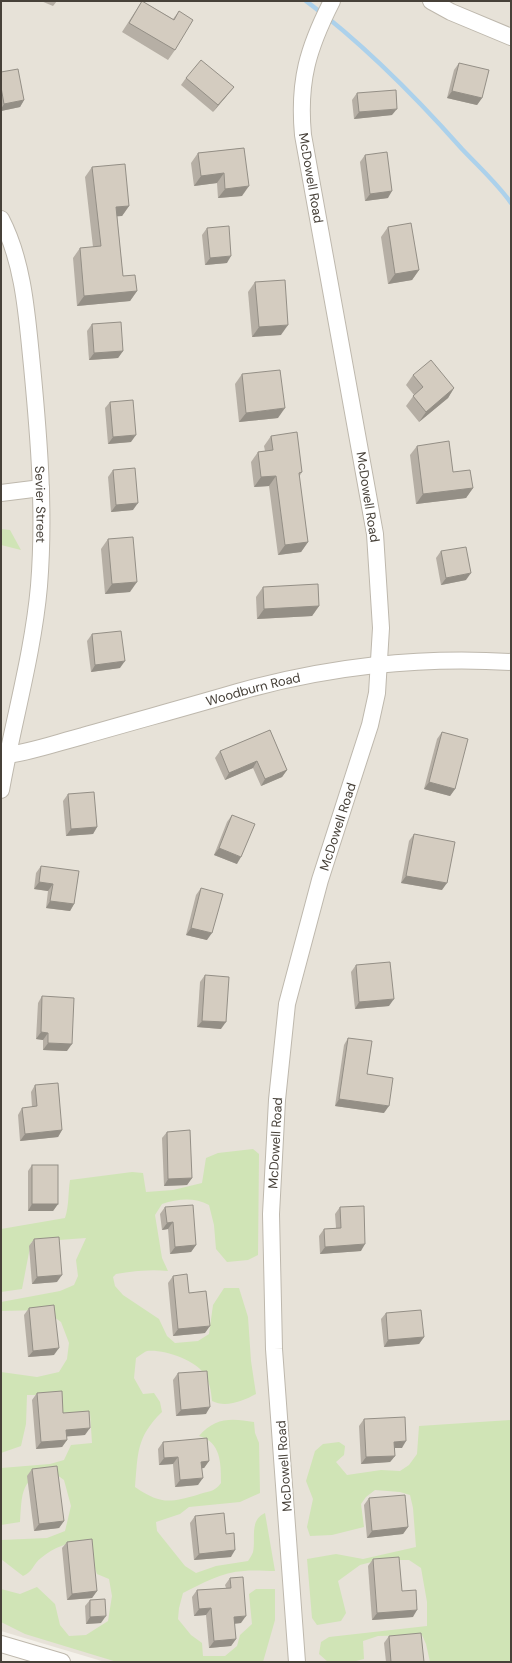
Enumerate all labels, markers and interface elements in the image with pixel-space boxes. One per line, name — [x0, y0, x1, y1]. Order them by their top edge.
street label: McDowell Road — [295, 132, 327, 224]
street label: McDowell Road — [352, 451, 384, 543]
street label: Sevier Street — [31, 465, 50, 543]
street label: Woodburn Road — [204, 668, 302, 709]
street label: McDowell Road — [315, 780, 359, 873]
street label: McDowell Road — [264, 1097, 286, 1189]
street label: McDowell Road — [272, 1420, 296, 1512]

